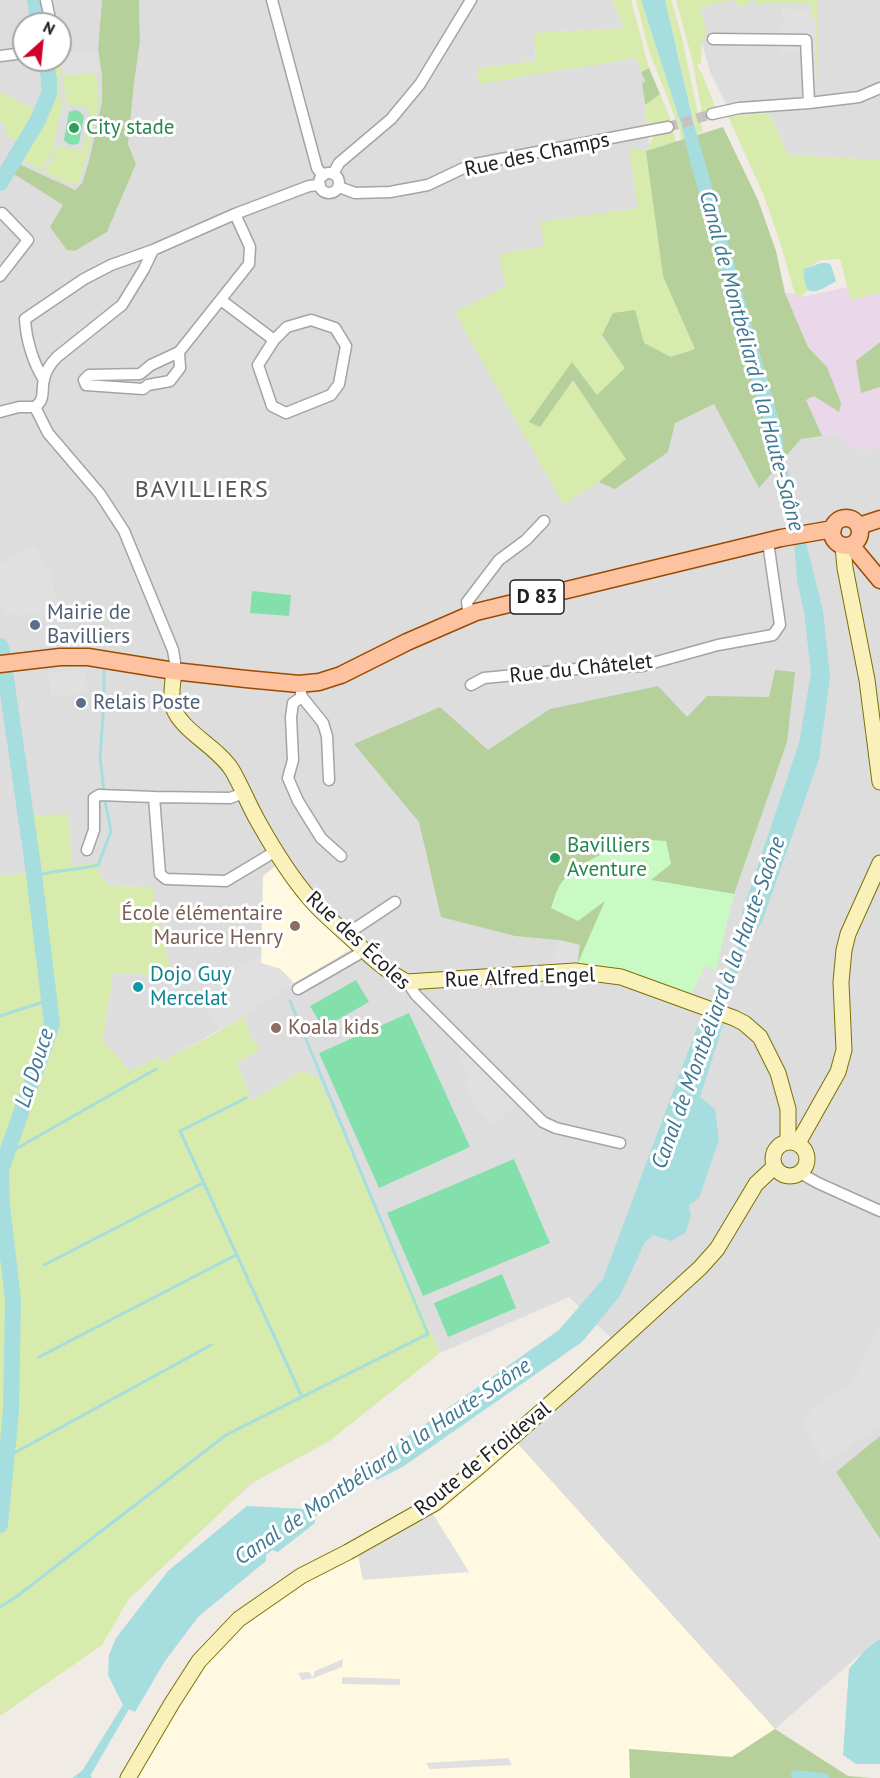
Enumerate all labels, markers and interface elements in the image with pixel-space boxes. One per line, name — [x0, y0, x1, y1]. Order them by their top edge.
north arrow — [12, 12, 72, 72]
text: N — [40, 16, 58, 39]
place label: City stade — [86, 115, 174, 141]
marker: City stade — [67, 121, 81, 135]
street label: Rue des Champs — [462, 127, 612, 183]
water label: Canal de Montbéliard à la Haute-Saône — [693, 188, 809, 534]
district label: BAVILLIERS — [135, 476, 269, 504]
road number: D 83 — [510, 580, 564, 614]
place label: Mairie de Bavilliers — [47, 600, 131, 650]
marker: Mairie de Bavilliers — [28, 618, 42, 632]
street label: Rue du Châtelet — [508, 649, 654, 689]
place label: Relais Poste — [93, 690, 200, 716]
marker: Relais Poste — [74, 696, 88, 710]
place label: Bavilliers Aventure — [567, 833, 650, 883]
water label: Canal de Montbéliard à la Haute-Saône — [646, 833, 792, 1173]
marker: Bavilliers Aventure — [548, 851, 562, 865]
street label: Rue des Écoles — [301, 886, 415, 996]
place label: École élémentaire Maurice Henry — [121, 901, 283, 951]
marker: École élémentaire Maurice Henry — [288, 919, 302, 933]
place label: Dojo Guy Mercelat — [150, 962, 231, 1012]
street label: Rue Alfred Engel — [444, 963, 596, 993]
marker: Dojo Guy Mercelat — [131, 980, 145, 994]
place label: Koala kids — [288, 1015, 379, 1041]
marker: Koala kids — [269, 1021, 283, 1035]
water label: La Douce — [10, 1025, 60, 1111]
water label: Canal de Montbéliard à la Haute-Saône — [230, 1353, 536, 1571]
street label: Route de Froideval — [410, 1396, 556, 1522]

